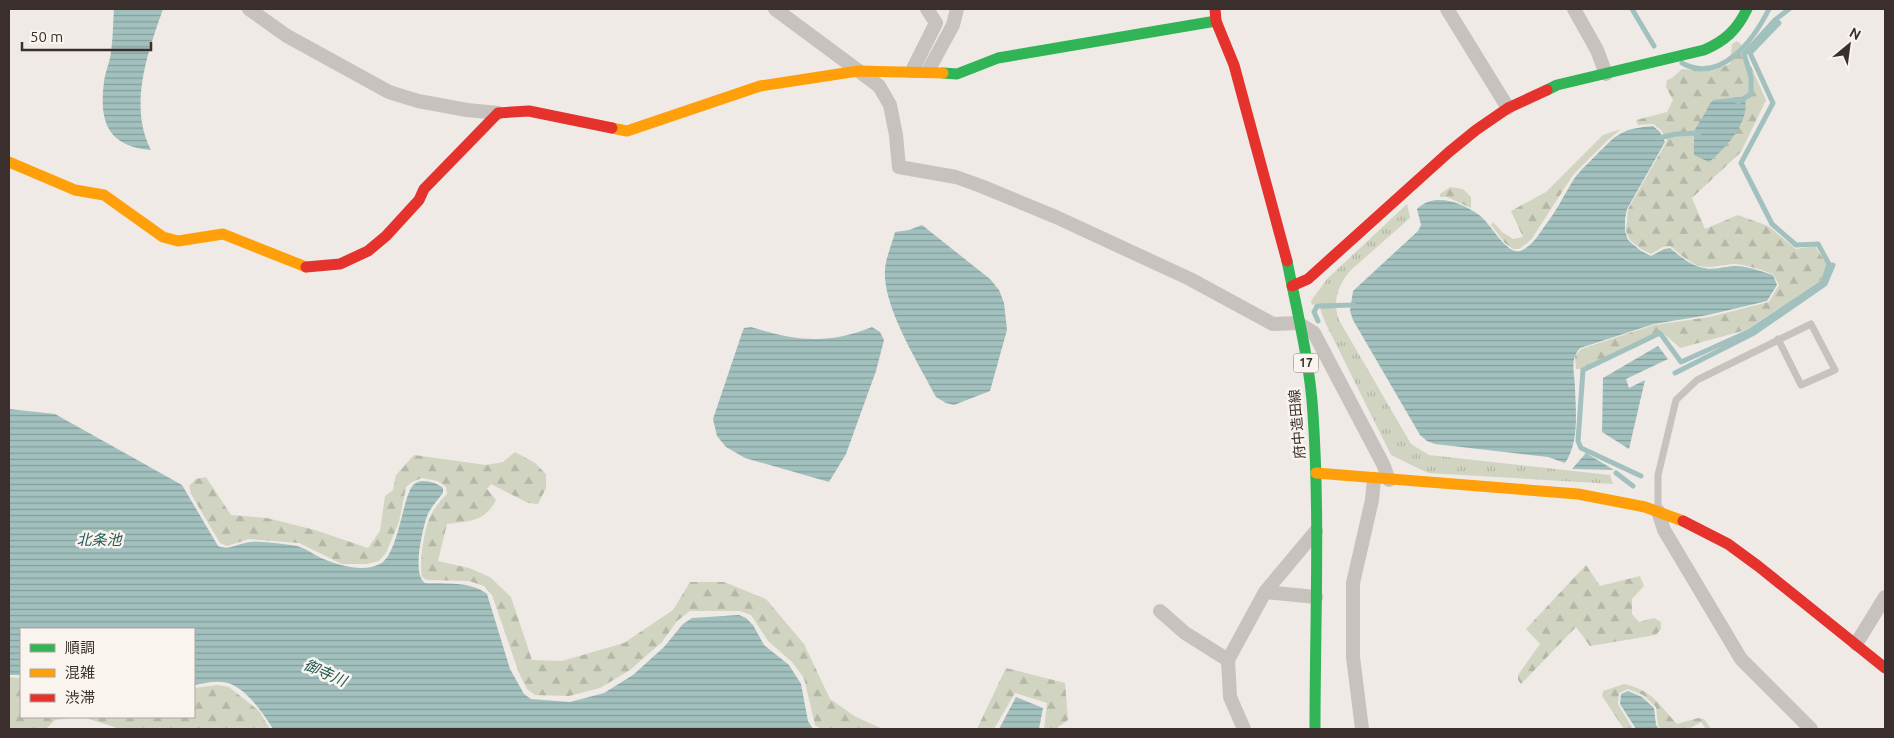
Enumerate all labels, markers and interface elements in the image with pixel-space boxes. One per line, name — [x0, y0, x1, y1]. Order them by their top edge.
scale bar — [22, 20, 151, 52]
north arrow — [1824, 20, 1874, 70]
text: N — [1847, 24, 1864, 43]
text: 50 m — [30, 28, 63, 45]
road number: 17 — [1294, 353, 1318, 372]
street label: 府中造田線 — [1286, 388, 1308, 460]
water label: 北条池 — [76, 531, 123, 548]
legend — [20, 628, 195, 718]
text: 順調 — [65, 639, 95, 656]
water label: 御寺川 — [301, 656, 351, 690]
text: 混雑 — [65, 664, 95, 681]
text: 渋滞 — [65, 689, 95, 706]

